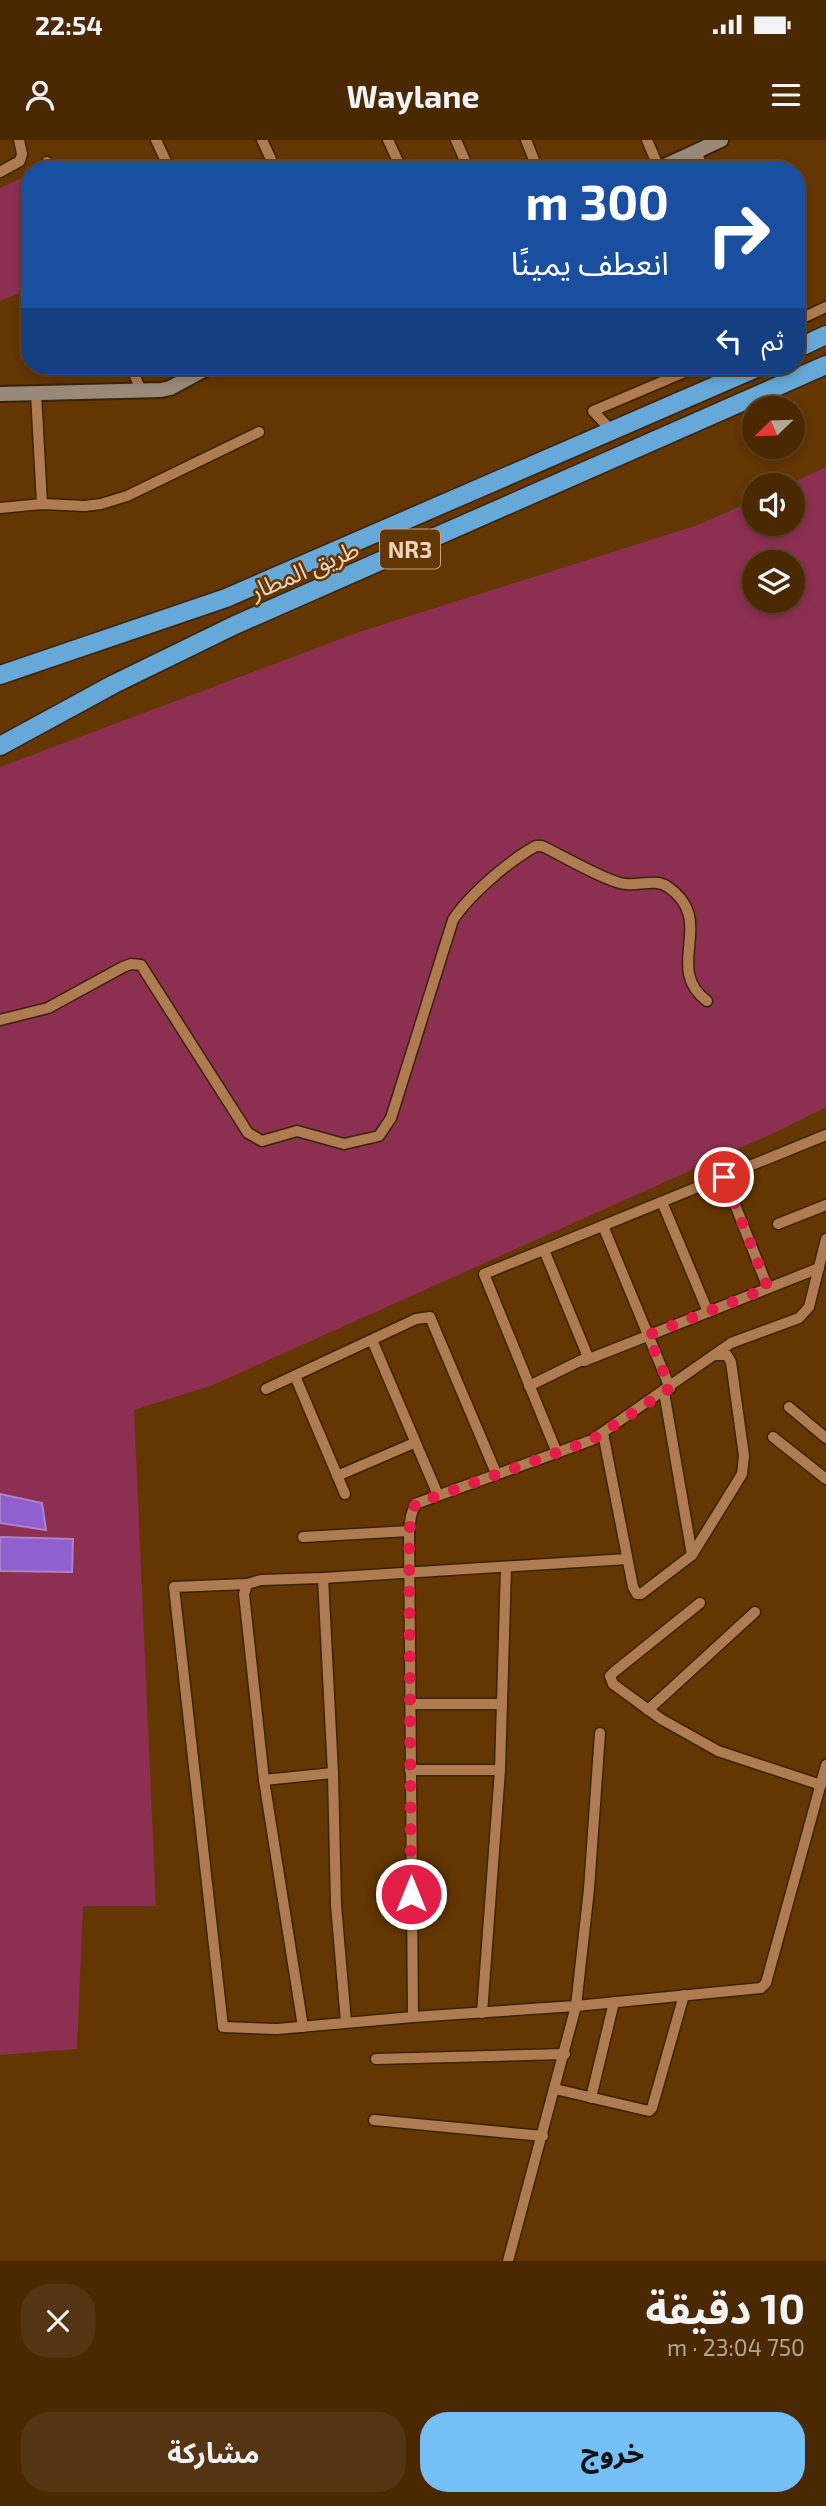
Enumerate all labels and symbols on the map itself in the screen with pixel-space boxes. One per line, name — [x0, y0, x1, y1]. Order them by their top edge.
north arrow — [742, 396, 805, 458]
road number: NR3 — [380, 530, 440, 568]
street label: طريق المطار — [244, 533, 364, 607]
pin — [694, 1147, 754, 1207]
position arrow — [374, 1857, 448, 1931]

